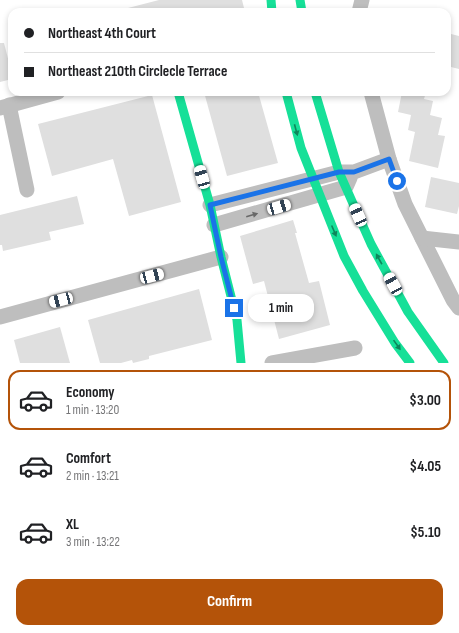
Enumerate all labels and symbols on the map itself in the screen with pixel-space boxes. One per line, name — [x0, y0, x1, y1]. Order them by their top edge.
one-way arrow — [293, 124, 299, 136]
car — [193, 164, 211, 190]
route start — [388, 172, 406, 190]
car — [266, 198, 292, 216]
car — [348, 202, 368, 228]
one-way arrow — [246, 211, 258, 217]
one-way arrow — [332, 226, 338, 238]
one-way arrow — [376, 253, 383, 265]
car — [139, 267, 165, 285]
car — [382, 271, 404, 297]
car — [48, 291, 74, 309]
callout: 1 min — [248, 294, 314, 322]
route end — [225, 299, 243, 317]
one-way arrow — [393, 340, 401, 350]

